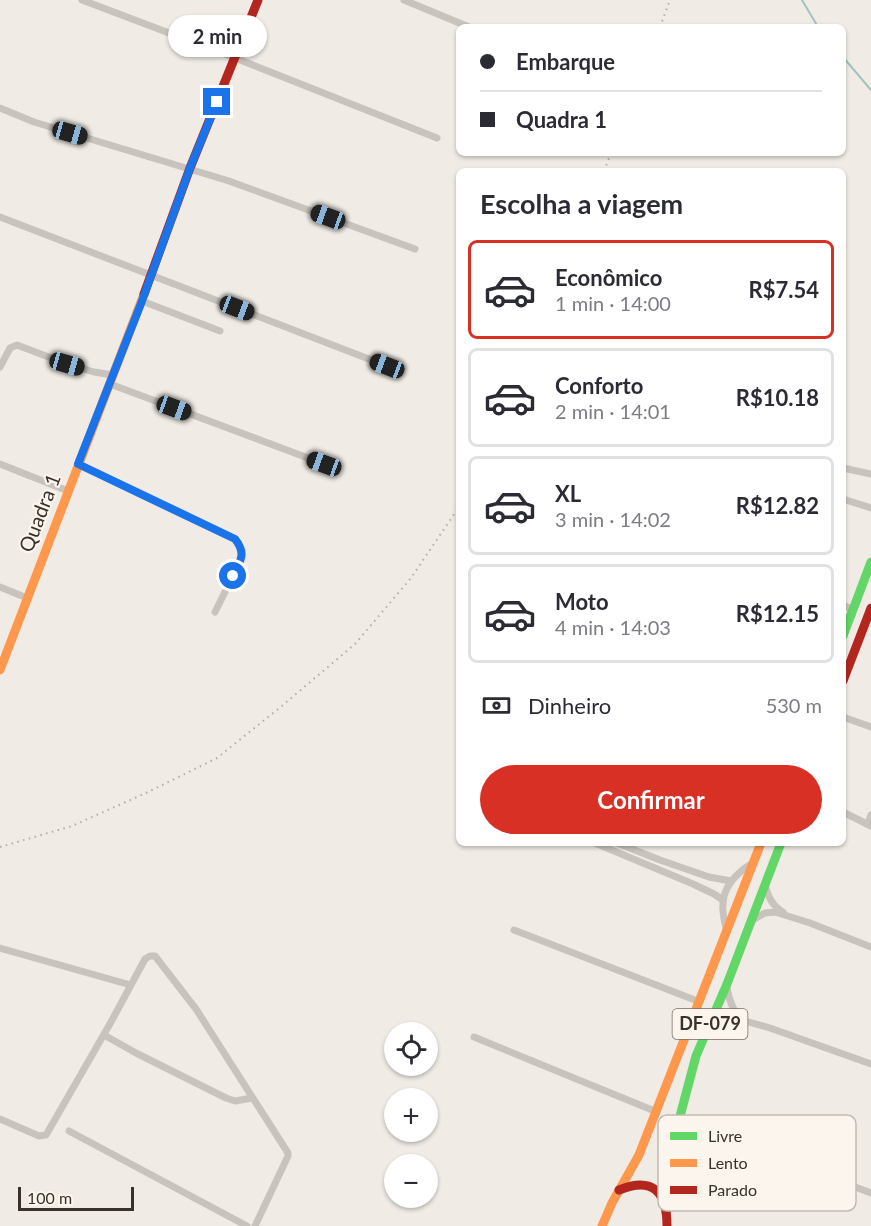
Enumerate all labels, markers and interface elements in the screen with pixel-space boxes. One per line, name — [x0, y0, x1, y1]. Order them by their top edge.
callout: 2 min — [168, 15, 266, 57]
text: 2 min — [193, 24, 242, 48]
text: Embarque — [516, 48, 615, 75]
route end — [203, 88, 230, 115]
text: Quadra 1 — [516, 106, 607, 133]
car — [50, 119, 90, 147]
text: Escolha a viagem — [480, 187, 683, 220]
car — [308, 202, 348, 232]
icon: car — [483, 263, 537, 317]
text: Econômico — [555, 264, 662, 291]
text: R$7.54 — [749, 276, 819, 303]
text: 1 min · 14:00 — [555, 291, 671, 315]
car — [217, 293, 257, 323]
car — [47, 350, 87, 378]
car — [367, 351, 407, 381]
icon: car — [483, 371, 537, 425]
text: Conforto — [555, 372, 643, 399]
text: R$10.18 — [736, 384, 819, 411]
car — [154, 393, 194, 423]
text: 2 min · 14:01 — [555, 399, 671, 423]
car — [304, 449, 344, 479]
street label: Quadra 1 — [13, 470, 65, 555]
icon: car — [483, 479, 537, 533]
text: XL — [555, 480, 581, 507]
text: R$12.82 — [736, 492, 819, 519]
text: 3 min · 14:02 — [555, 507, 671, 531]
route start — [219, 562, 246, 589]
icon: car — [483, 587, 537, 641]
text: Moto — [555, 588, 609, 615]
text: R$12.15 — [736, 600, 819, 627]
text: 4 min · 14:03 — [555, 615, 671, 639]
icon: cash — [480, 689, 513, 722]
text: Dinheiro — [528, 692, 611, 719]
text: 530 m — [766, 693, 822, 717]
button: Confirmar — [480, 765, 822, 834]
road number: DF-079 — [672, 1009, 748, 1039]
map controls — [384, 1022, 438, 1208]
button: locate — [384, 1022, 438, 1076]
button: + — [384, 1088, 438, 1142]
legend — [658, 1115, 856, 1211]
text: Livre — [708, 1126, 742, 1145]
text: Lento — [708, 1153, 748, 1172]
button: − — [384, 1154, 438, 1208]
text: Parado — [708, 1180, 757, 1199]
scale bar — [18, 1184, 134, 1212]
text: 100 m — [27, 1188, 72, 1207]

